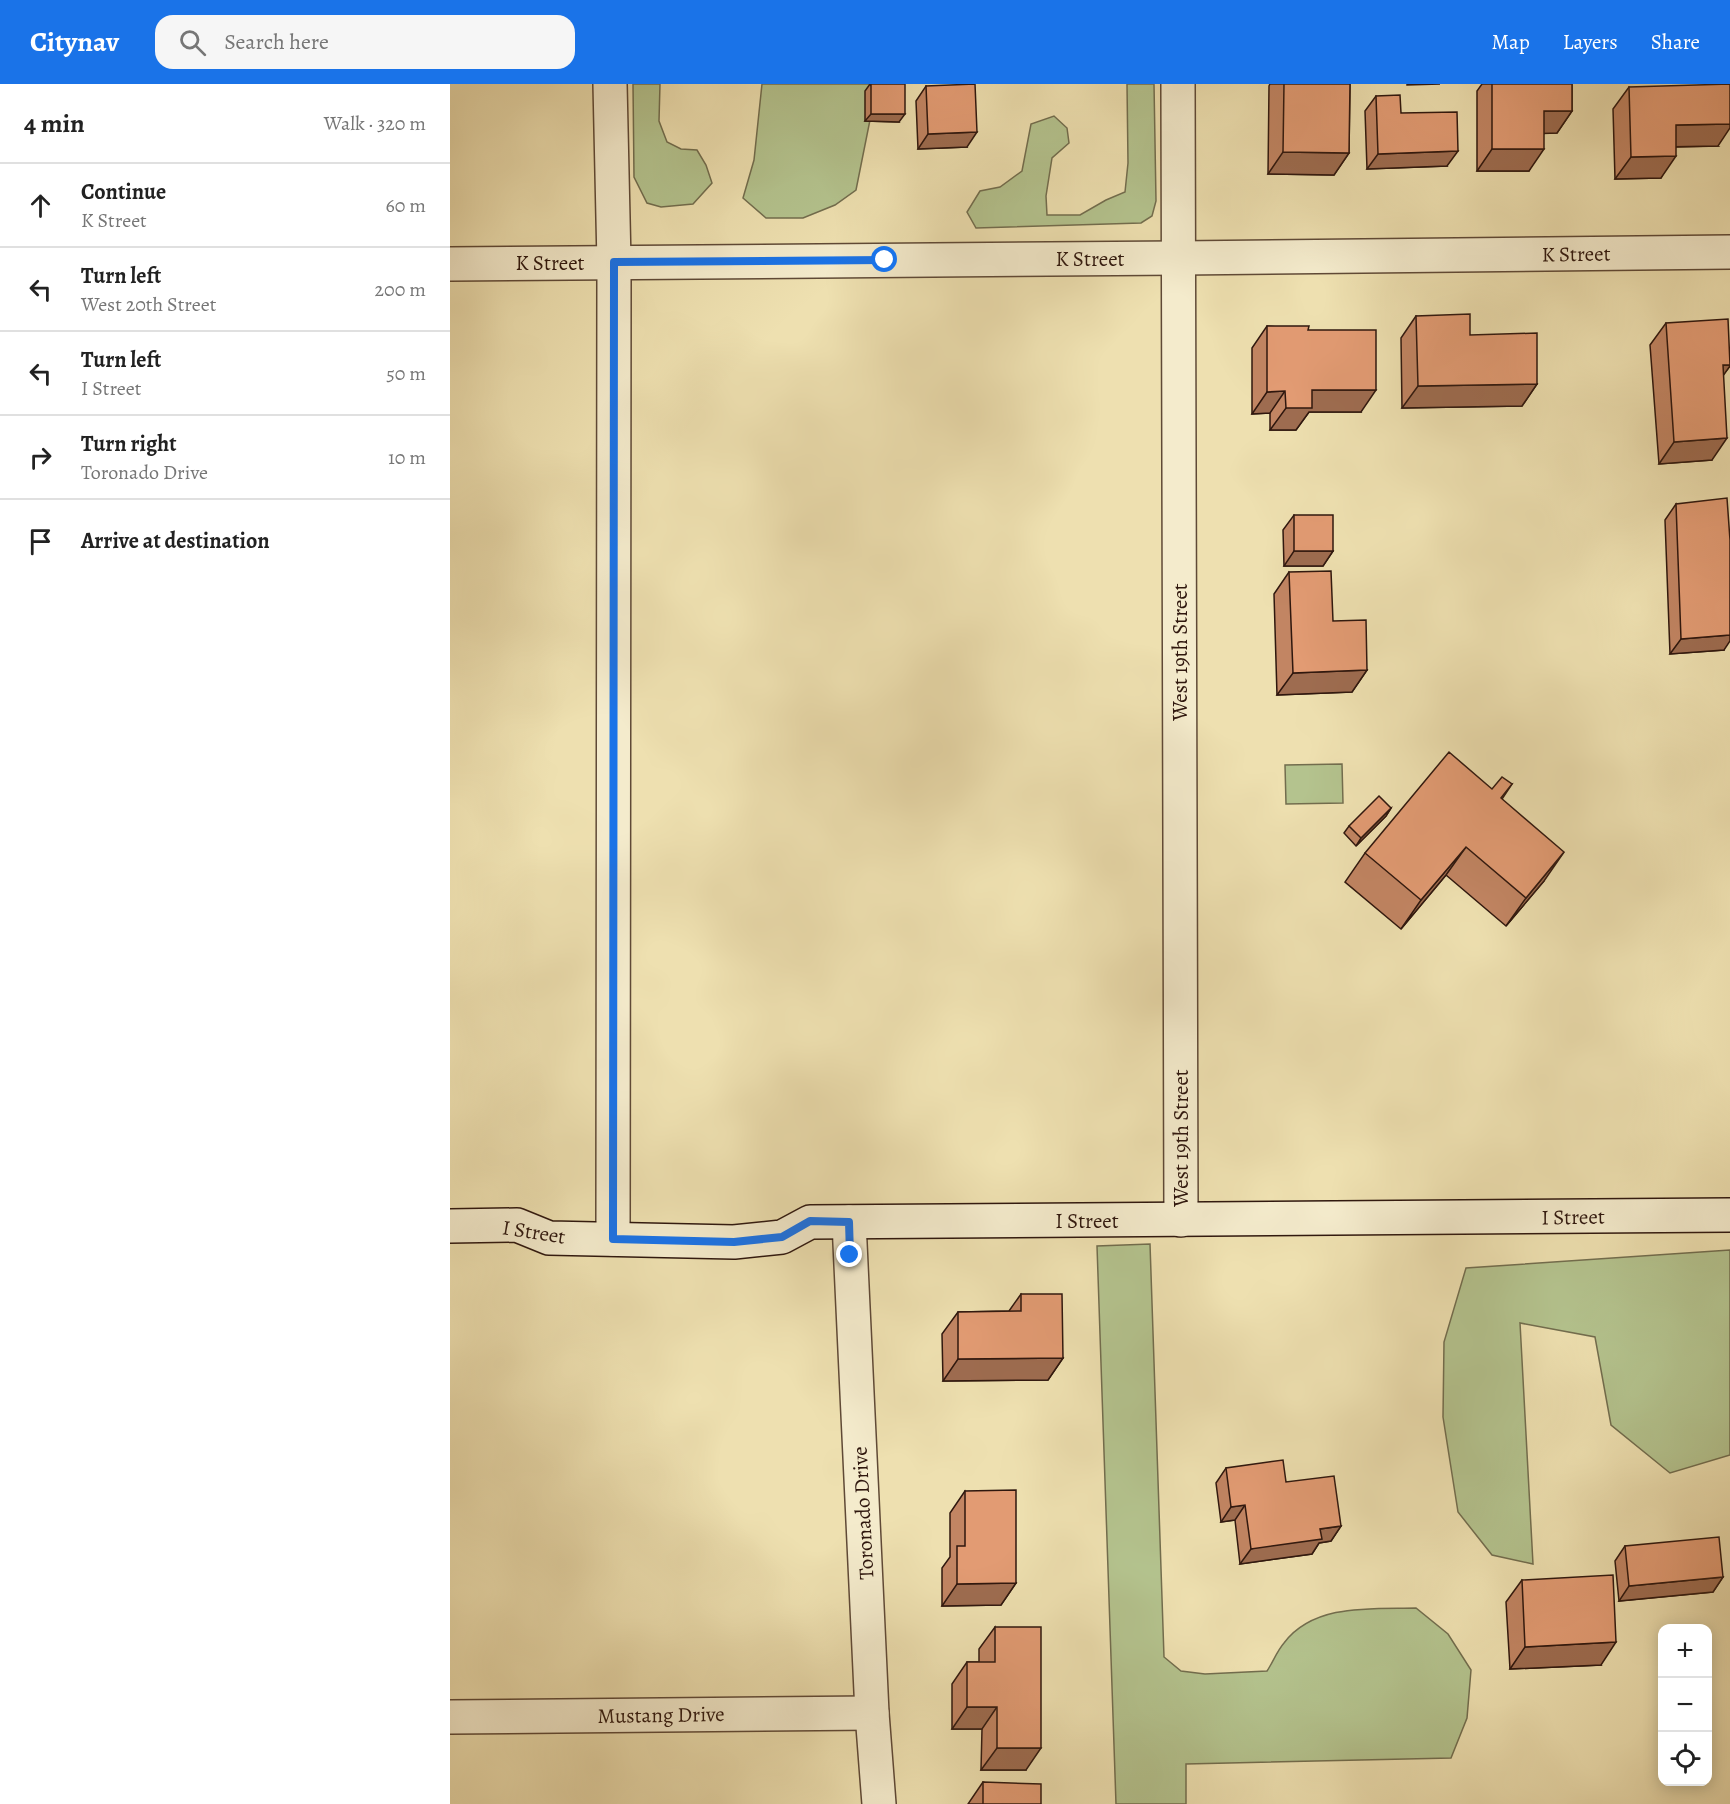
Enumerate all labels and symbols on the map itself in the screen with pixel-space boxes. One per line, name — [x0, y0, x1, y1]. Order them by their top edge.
street label: K Street — [1541, 239, 1611, 269]
street label: K Street — [1056, 245, 1125, 273]
route start — [871, 246, 897, 272]
street label: K Street — [516, 249, 585, 277]
street label: West 19th Street — [1166, 583, 1194, 722]
street label: West 19th Street — [1167, 1069, 1195, 1208]
street label: I Street — [1541, 1202, 1605, 1232]
street label: I Street — [1055, 1207, 1119, 1235]
street label: I Street — [501, 1213, 568, 1251]
route end — [836, 1241, 862, 1267]
street label: Toronado Drive — [846, 1446, 880, 1580]
street label: Mustang Drive — [597, 1700, 725, 1730]

